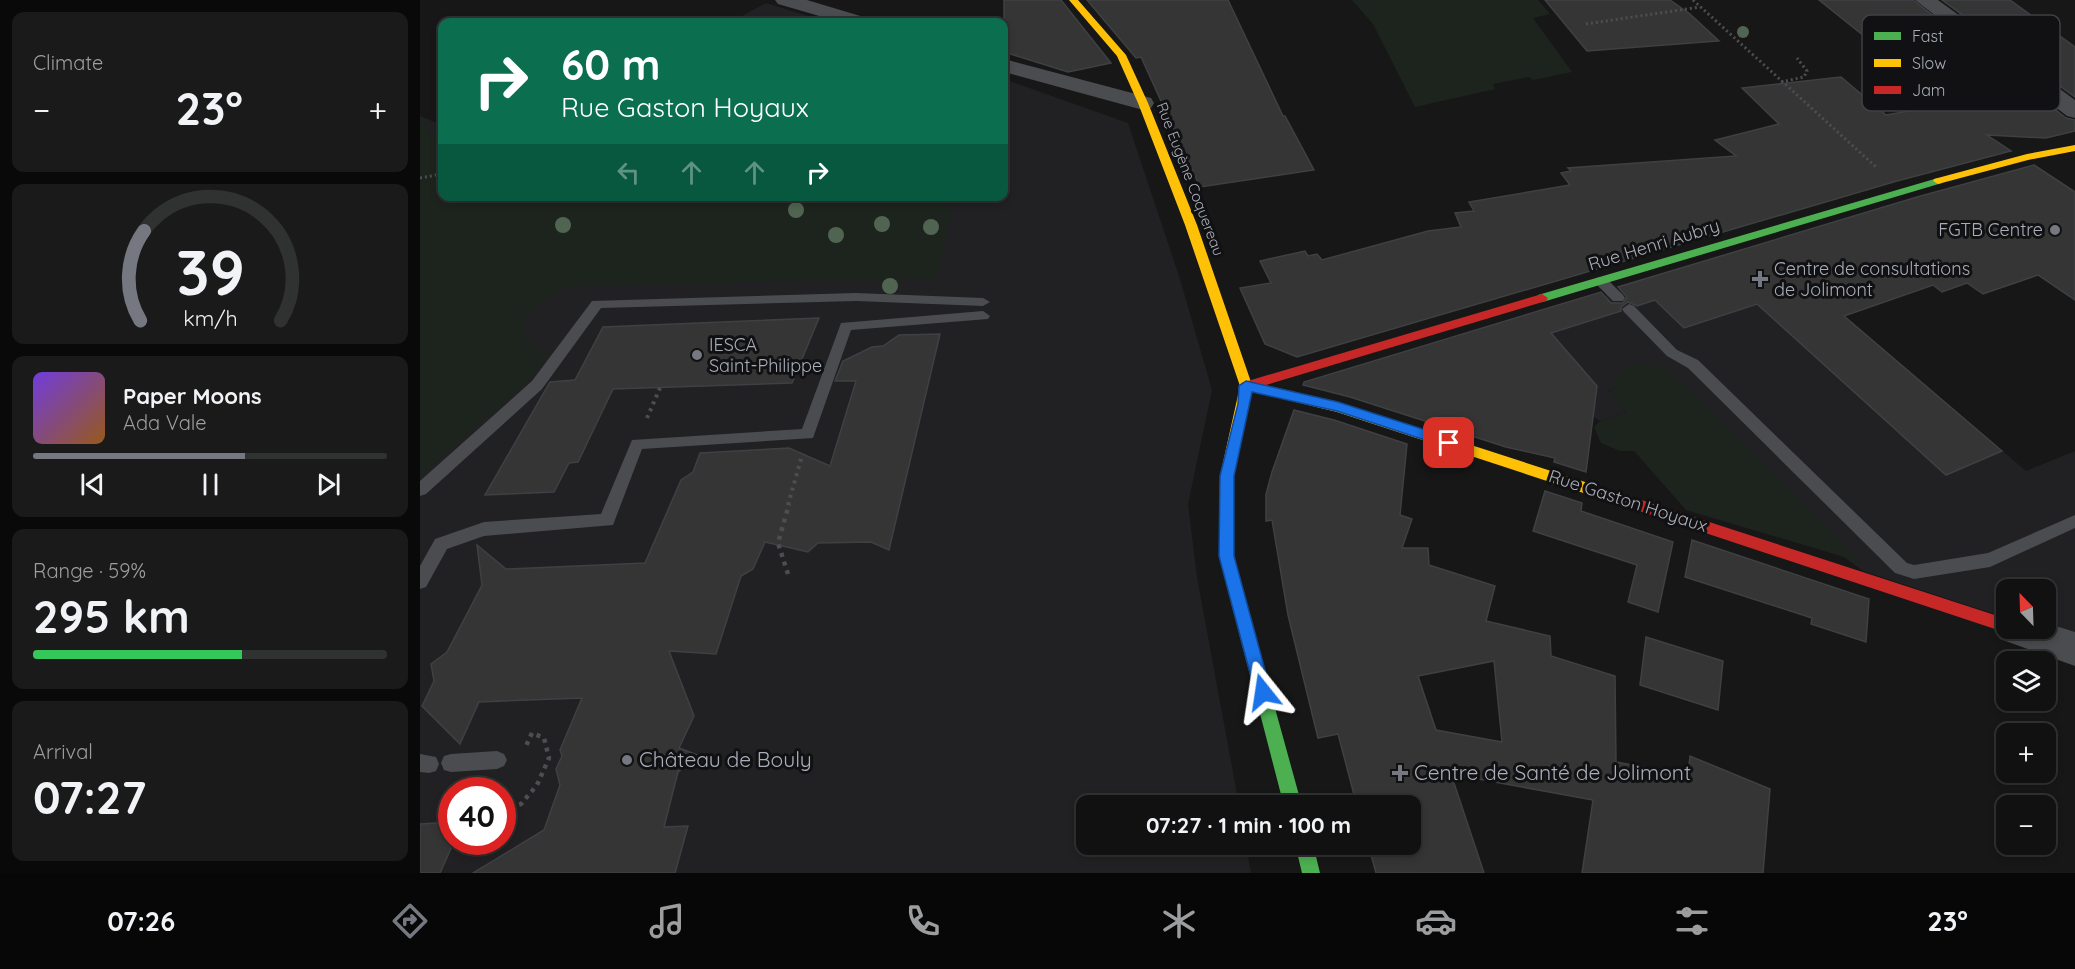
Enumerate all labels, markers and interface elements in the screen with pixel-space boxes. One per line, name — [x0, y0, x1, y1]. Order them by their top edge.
legend — [1862, 15, 2060, 111]
text: Fast — [1912, 26, 1943, 46]
text: 60 m — [561, 38, 661, 91]
icon: right — [462, 42, 540, 120]
text: Climate — [33, 50, 103, 75]
text: Slow — [1912, 53, 1946, 73]
text: 23° — [176, 80, 243, 136]
text: Jam — [1912, 80, 1945, 100]
text: − — [33, 89, 50, 130]
text: + — [368, 89, 387, 130]
text: Rue Gaston Hoyaux — [561, 90, 809, 124]
street label: Rue Eugène Coquereau — [1152, 99, 1229, 258]
icon: left — [612, 156, 645, 189]
icon: ahead — [675, 156, 708, 189]
icon: ahead — [738, 156, 771, 189]
icon: right — [801, 156, 834, 189]
street label: Rue Henri Aubry — [1585, 214, 1722, 275]
place label: FGTB Centre — [1938, 218, 2043, 241]
marker: FGTB Centre — [2048, 223, 2062, 237]
text: 39 — [176, 233, 244, 311]
place label: Centre de consultations de Jolimont — [1774, 257, 1970, 301]
marker: Centre de consultations de Jolimont — [1751, 270, 1769, 288]
text: km/h — [183, 306, 237, 332]
place label: IESCA Saint-Philippe — [709, 333, 822, 377]
marker: IESCA Saint-Philippe — [690, 348, 704, 362]
text: Paper Moons — [123, 382, 262, 410]
text: Ada Vale — [123, 410, 207, 435]
pin — [1423, 417, 1474, 468]
icon: arrive — [1432, 426, 1465, 459]
street label: Rue Gaston Hoyaux — [1546, 464, 1711, 537]
icon: previous — [76, 468, 109, 501]
icon: pause — [194, 468, 227, 501]
icon: next — [312, 468, 345, 501]
text: Range · 59% — [33, 558, 146, 583]
north arrow — [1996, 579, 2056, 639]
map controls — [1996, 579, 2056, 855]
text: 295 km — [33, 588, 190, 644]
button: layers — [1996, 651, 2056, 711]
position arrow — [1231, 660, 1295, 724]
button: + — [1996, 723, 2056, 783]
text: Arrival — [33, 739, 93, 764]
place label: Château de Bouly — [639, 746, 812, 772]
marker: Château de Bouly — [620, 753, 634, 767]
place label: Centre de Santé de Jolimont — [1414, 759, 1691, 785]
marker: Centre de Santé de Jolimont — [1391, 764, 1409, 782]
text: 07:27 — [33, 769, 146, 825]
speed limit sign: 40 — [438, 777, 516, 855]
button: − — [1996, 795, 2056, 855]
text: 07:27 · 1 min · 100 m — [1146, 811, 1351, 839]
icon: directions — [389, 900, 431, 942]
icon: music — [646, 900, 688, 942]
icon: phone — [902, 900, 944, 942]
icon: climate — [1158, 900, 1200, 942]
icon: car — [1415, 900, 1457, 942]
icon: filters — [1671, 900, 1713, 942]
text: 07:26 — [107, 904, 175, 938]
text: 23° — [1927, 904, 1968, 938]

